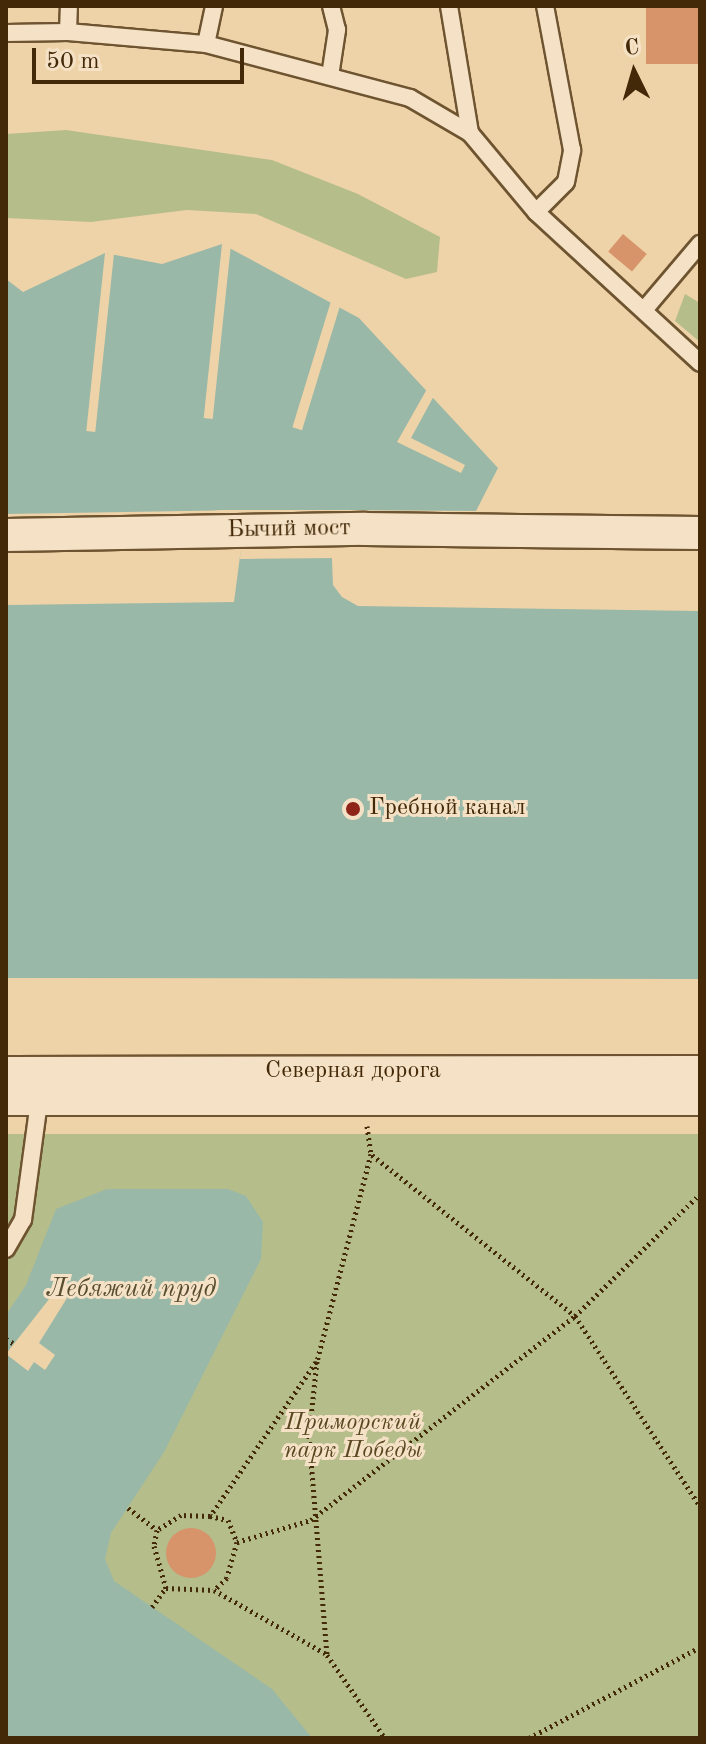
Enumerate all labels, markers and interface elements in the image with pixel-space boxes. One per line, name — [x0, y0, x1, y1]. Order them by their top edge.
scale bar — [36, 32, 248, 82]
north arrow — [594, 32, 674, 112]
text: С — [624, 36, 640, 60]
text: 50 m — [46, 50, 100, 74]
street label: Бычий мост — [227, 515, 351, 545]
place label: Гребной канал — [369, 795, 526, 823]
marker: Гребной канал — [344, 800, 362, 818]
street label: Северная дорога — [265, 1058, 441, 1086]
water label: Лебяжий пруд — [46, 1274, 216, 1306]
park label: Приморский парк Победы — [284, 1410, 422, 1466]

